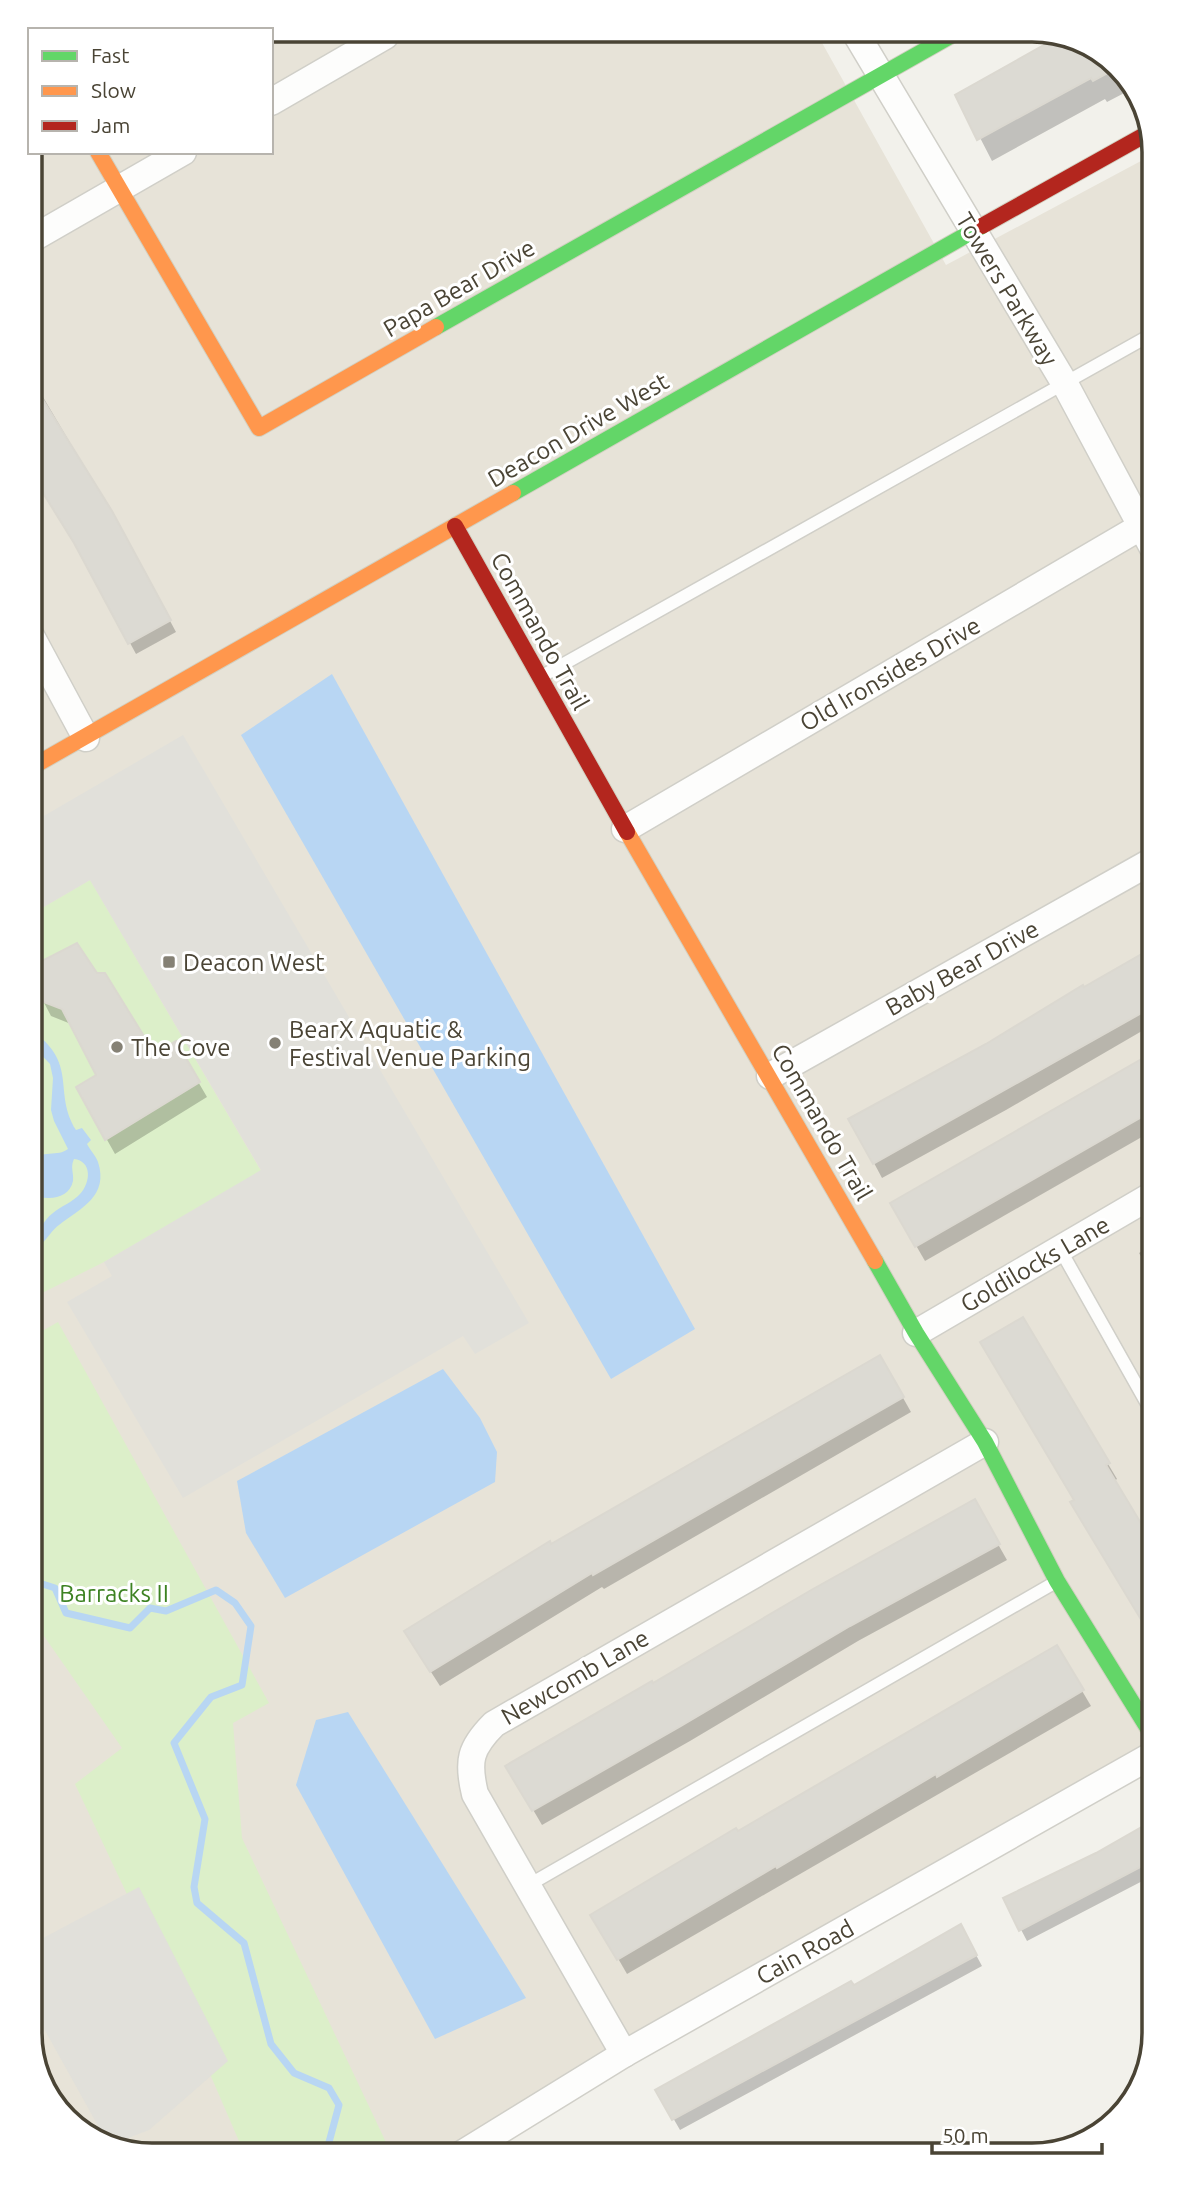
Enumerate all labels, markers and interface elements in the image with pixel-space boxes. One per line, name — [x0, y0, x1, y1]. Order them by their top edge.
legend — [28, 28, 273, 154]
text: Fast — [91, 43, 129, 67]
text: Slow — [91, 78, 136, 102]
text: Jam — [91, 113, 130, 137]
street label: Towers Parkway — [951, 208, 1063, 371]
street label: Papa Bear Drive — [378, 234, 540, 342]
street label: Deacon Drive West — [483, 367, 674, 493]
street label: Commando Trail — [486, 548, 594, 714]
street label: Old Ironsides Drive — [795, 611, 985, 737]
street label: Baby Bear Drive — [881, 915, 1043, 1021]
place label: Deacon West — [183, 949, 325, 976]
marker: Deacon West — [161, 954, 177, 970]
place label: BearX Aquatic & Festival Venue Parking — [289, 1016, 531, 1071]
place label: The Cove — [131, 1034, 230, 1061]
marker: BearX Aquatic & Festival Venue Parking — [267, 1035, 283, 1051]
marker: The Cove — [109, 1039, 125, 1055]
street label: Commando Trail — [766, 1039, 878, 1205]
street label: Goldilocks Lane — [956, 1211, 1114, 1317]
park label: Barracks II — [59, 1580, 169, 1607]
street label: Newcomb Lane — [496, 1624, 654, 1730]
street label: Cain Road — [751, 1914, 859, 1990]
scale bar — [932, 2112, 1102, 2156]
text: 50 m — [942, 2123, 989, 2147]

